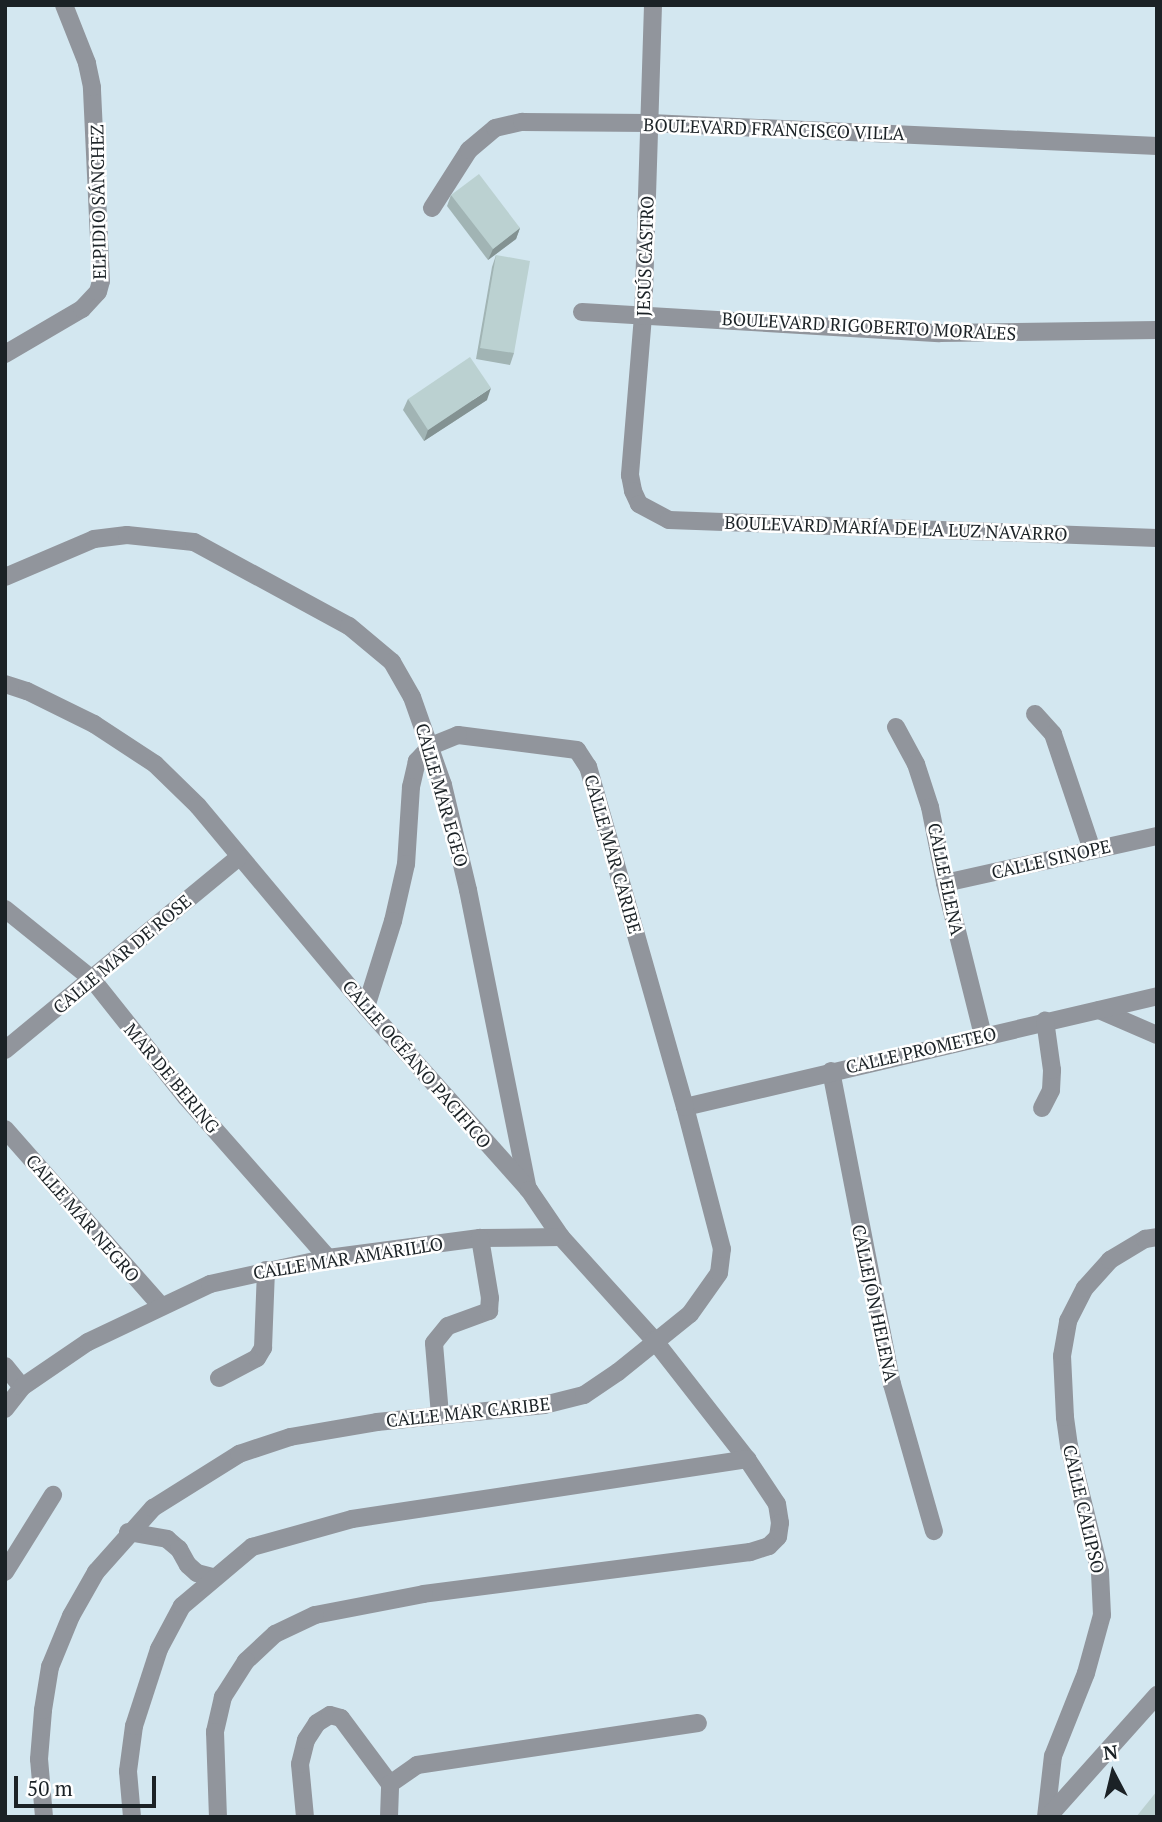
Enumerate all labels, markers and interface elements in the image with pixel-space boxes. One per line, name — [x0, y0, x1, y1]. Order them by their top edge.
street label: BOULEVARD FRANCISCO VILLA — [643, 114, 905, 144]
street label: ELPIDIO SÁNCHEZ — [86, 124, 110, 280]
street label: JESÚS CASTRO — [632, 195, 658, 317]
street label: BOULEVARD RIGOBERTO MORALES — [721, 307, 1017, 345]
street label: BOULEVARD MARÍA DE LA LUZ NAVARRO — [724, 511, 1068, 545]
street label: CALLE MAR EGEO — [411, 721, 473, 869]
street label: CALLE MAR CARIBE — [580, 772, 646, 936]
street label: CALLE ELENA — [924, 821, 968, 937]
street label: CALLE SINOPE — [989, 835, 1113, 883]
street label: CALLE MAR DE ROSE — [49, 890, 195, 1018]
street label: CALLE OCÉANO PACIFICO — [338, 975, 496, 1153]
street label: MAR DE BERING — [120, 1019, 224, 1137]
street label: CALLE PROMETEO — [844, 1022, 998, 1078]
street label: CALLE MAR NEGRO — [22, 1150, 144, 1286]
street label: CALLEJÓN HELENA — [848, 1222, 902, 1384]
street label: CALLE MAR AMARILLO — [251, 1232, 445, 1284]
street label: CALLE MAR CARIBE — [385, 1393, 551, 1431]
street label: CALLE CALIPSO — [1059, 1443, 1109, 1575]
north arrow — [1078, 1738, 1148, 1808]
text: N — [1102, 1738, 1119, 1765]
scale bar — [18, 1762, 159, 1806]
text: 50 m — [27, 1774, 73, 1802]

